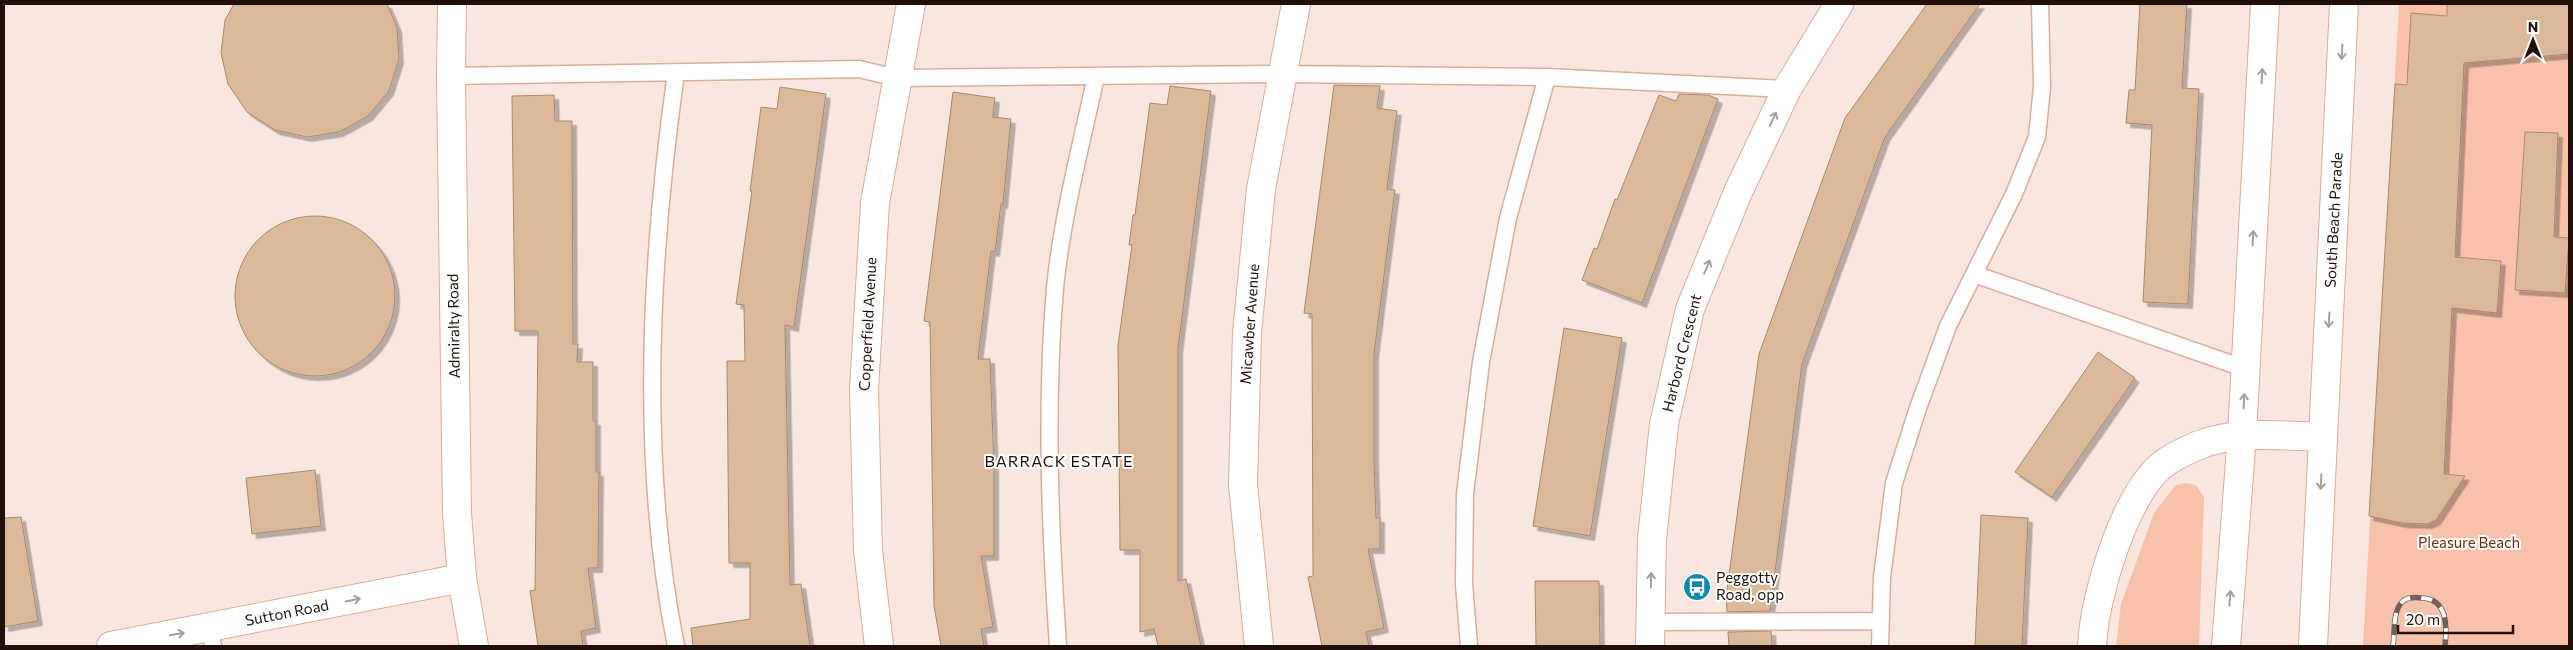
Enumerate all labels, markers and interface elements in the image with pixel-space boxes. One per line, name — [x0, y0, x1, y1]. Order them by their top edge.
north arrow — [2508, 15, 2558, 65]
text: N — [2528, 18, 2538, 35]
one-way arrow — [2337, 44, 2346, 60]
one-way arrow — [2257, 68, 2266, 84]
one-way arrow — [1768, 111, 1778, 126]
street label: South Beach Parade — [2320, 152, 2346, 288]
one-way arrow — [2248, 231, 2257, 247]
street label: Copperfield Avenue — [855, 257, 879, 391]
one-way arrow — [1703, 260, 1712, 275]
street label: Micawber Avenue — [1236, 263, 1262, 385]
street label: Admiralty Road — [443, 273, 463, 379]
street label: Harbord Crescent — [1658, 292, 1704, 414]
one-way arrow — [2324, 311, 2333, 327]
one-way arrow — [2240, 393, 2249, 409]
district label: BARRACK ESTATE — [984, 451, 1134, 470]
one-way arrow — [2316, 474, 2325, 490]
park label: Pleasure Beach — [2418, 533, 2520, 551]
place label: Peggotty Road, opp — [1716, 568, 1784, 603]
one-way arrow — [1647, 572, 1656, 588]
bus stop icon: Peggotty Road, opp — [1682, 572, 1712, 602]
one-way arrow — [2225, 590, 2234, 606]
one-way arrow — [345, 594, 361, 604]
street label: Sutton Road — [243, 595, 330, 629]
scale bar — [2398, 602, 2513, 634]
text: 20 m — [2406, 610, 2440, 628]
one-way arrow — [168, 629, 184, 639]

